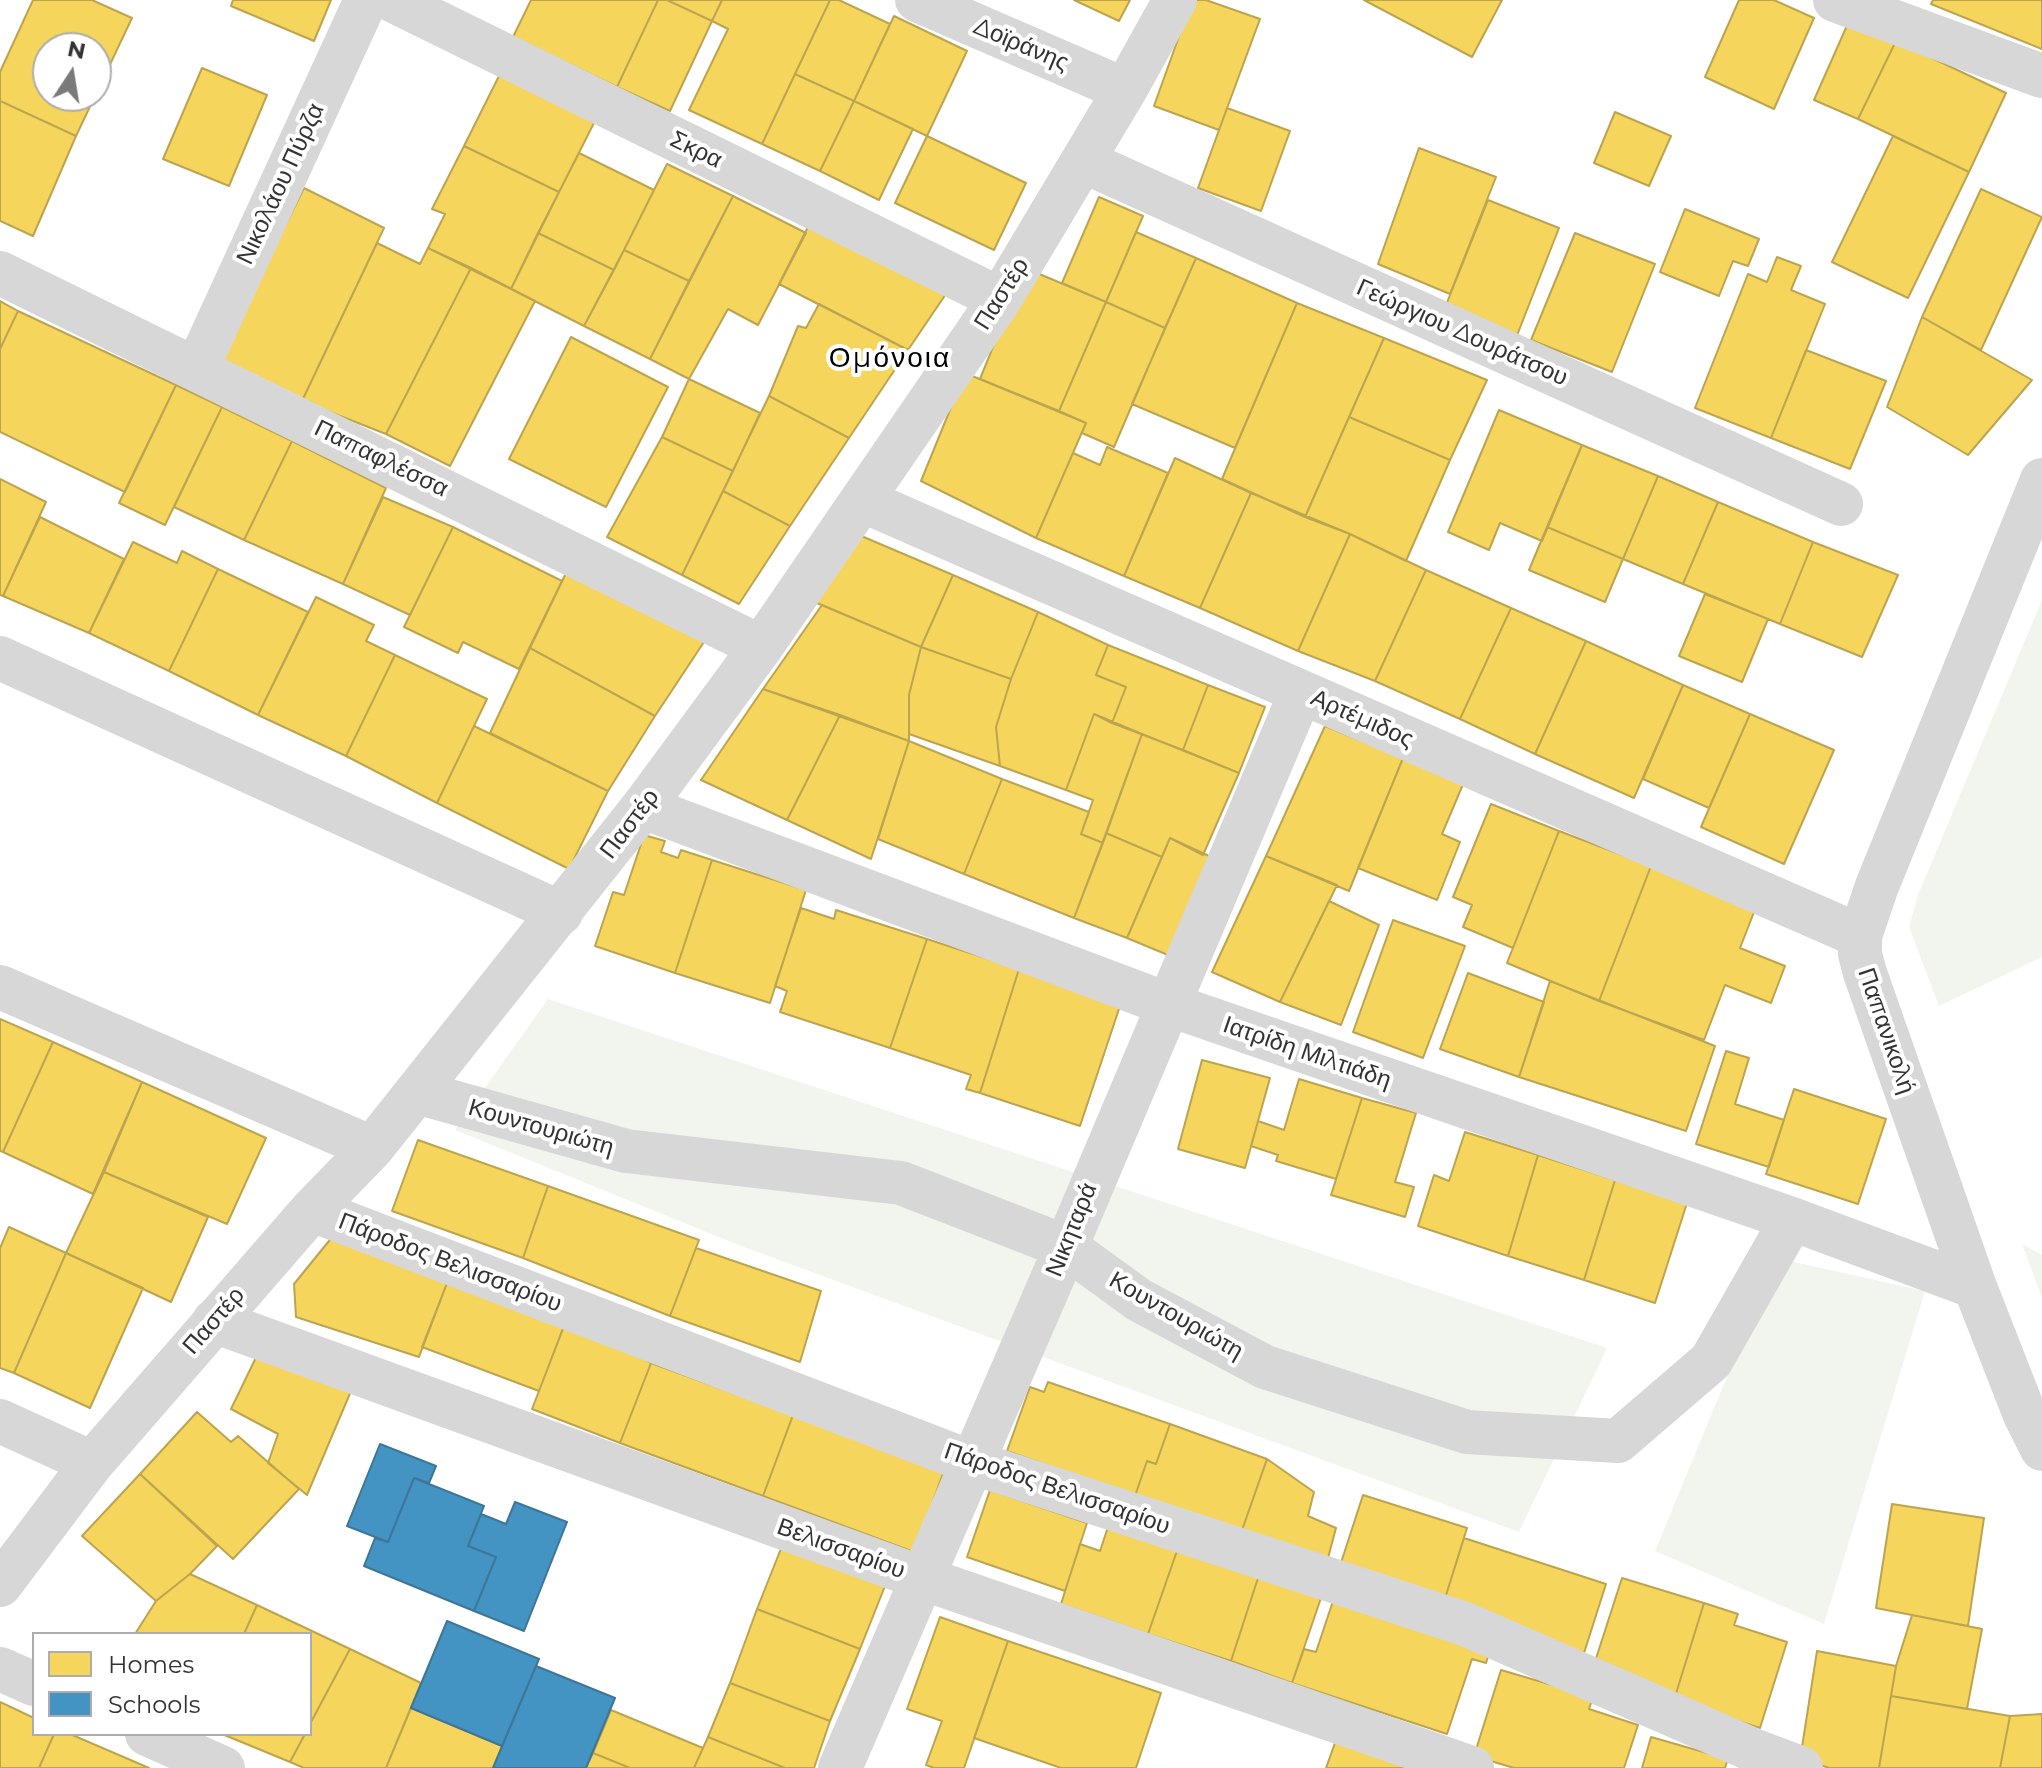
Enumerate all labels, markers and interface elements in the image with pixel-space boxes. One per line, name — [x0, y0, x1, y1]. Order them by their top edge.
street label: Δοϊράνης — [969, 12, 1073, 78]
north arrow — [32, 32, 112, 112]
text: N — [65, 35, 88, 65]
street label: Νικολάου Πύρζα — [231, 99, 331, 269]
street label: Σκρα — [665, 125, 727, 175]
street label: Παστέρ — [969, 253, 1035, 335]
street label: Γεώργιου Δουράτσου — [1352, 273, 1572, 393]
district label: Ομόνοια — [829, 342, 951, 376]
street label: Παπαφλέσσα — [309, 414, 453, 504]
street label: Αρτέμιδος — [1306, 684, 1418, 754]
street label: Παστέρ — [594, 783, 666, 865]
street label: Παπανικολή — [1851, 964, 1921, 1098]
street label: Ιατρίδη Μιλτιάδη — [1219, 1011, 1395, 1095]
street label: Κουντουριώτη — [465, 1093, 617, 1163]
street label: Νικηταρά — [1040, 1179, 1104, 1281]
street label: Πάροδος Βελισσαρίου — [334, 1207, 566, 1319]
street label: Κουντουριώτη — [1104, 1266, 1248, 1366]
street label: Παστέρ — [177, 1281, 251, 1361]
street label: Πάροδος Βελισσαρίου — [940, 1437, 1174, 1541]
street label: Βελισσαρίου — [773, 1513, 909, 1585]
legend — [32, 1632, 312, 1736]
text: Homes — [108, 1650, 194, 1679]
text: Schools — [108, 1690, 201, 1719]

